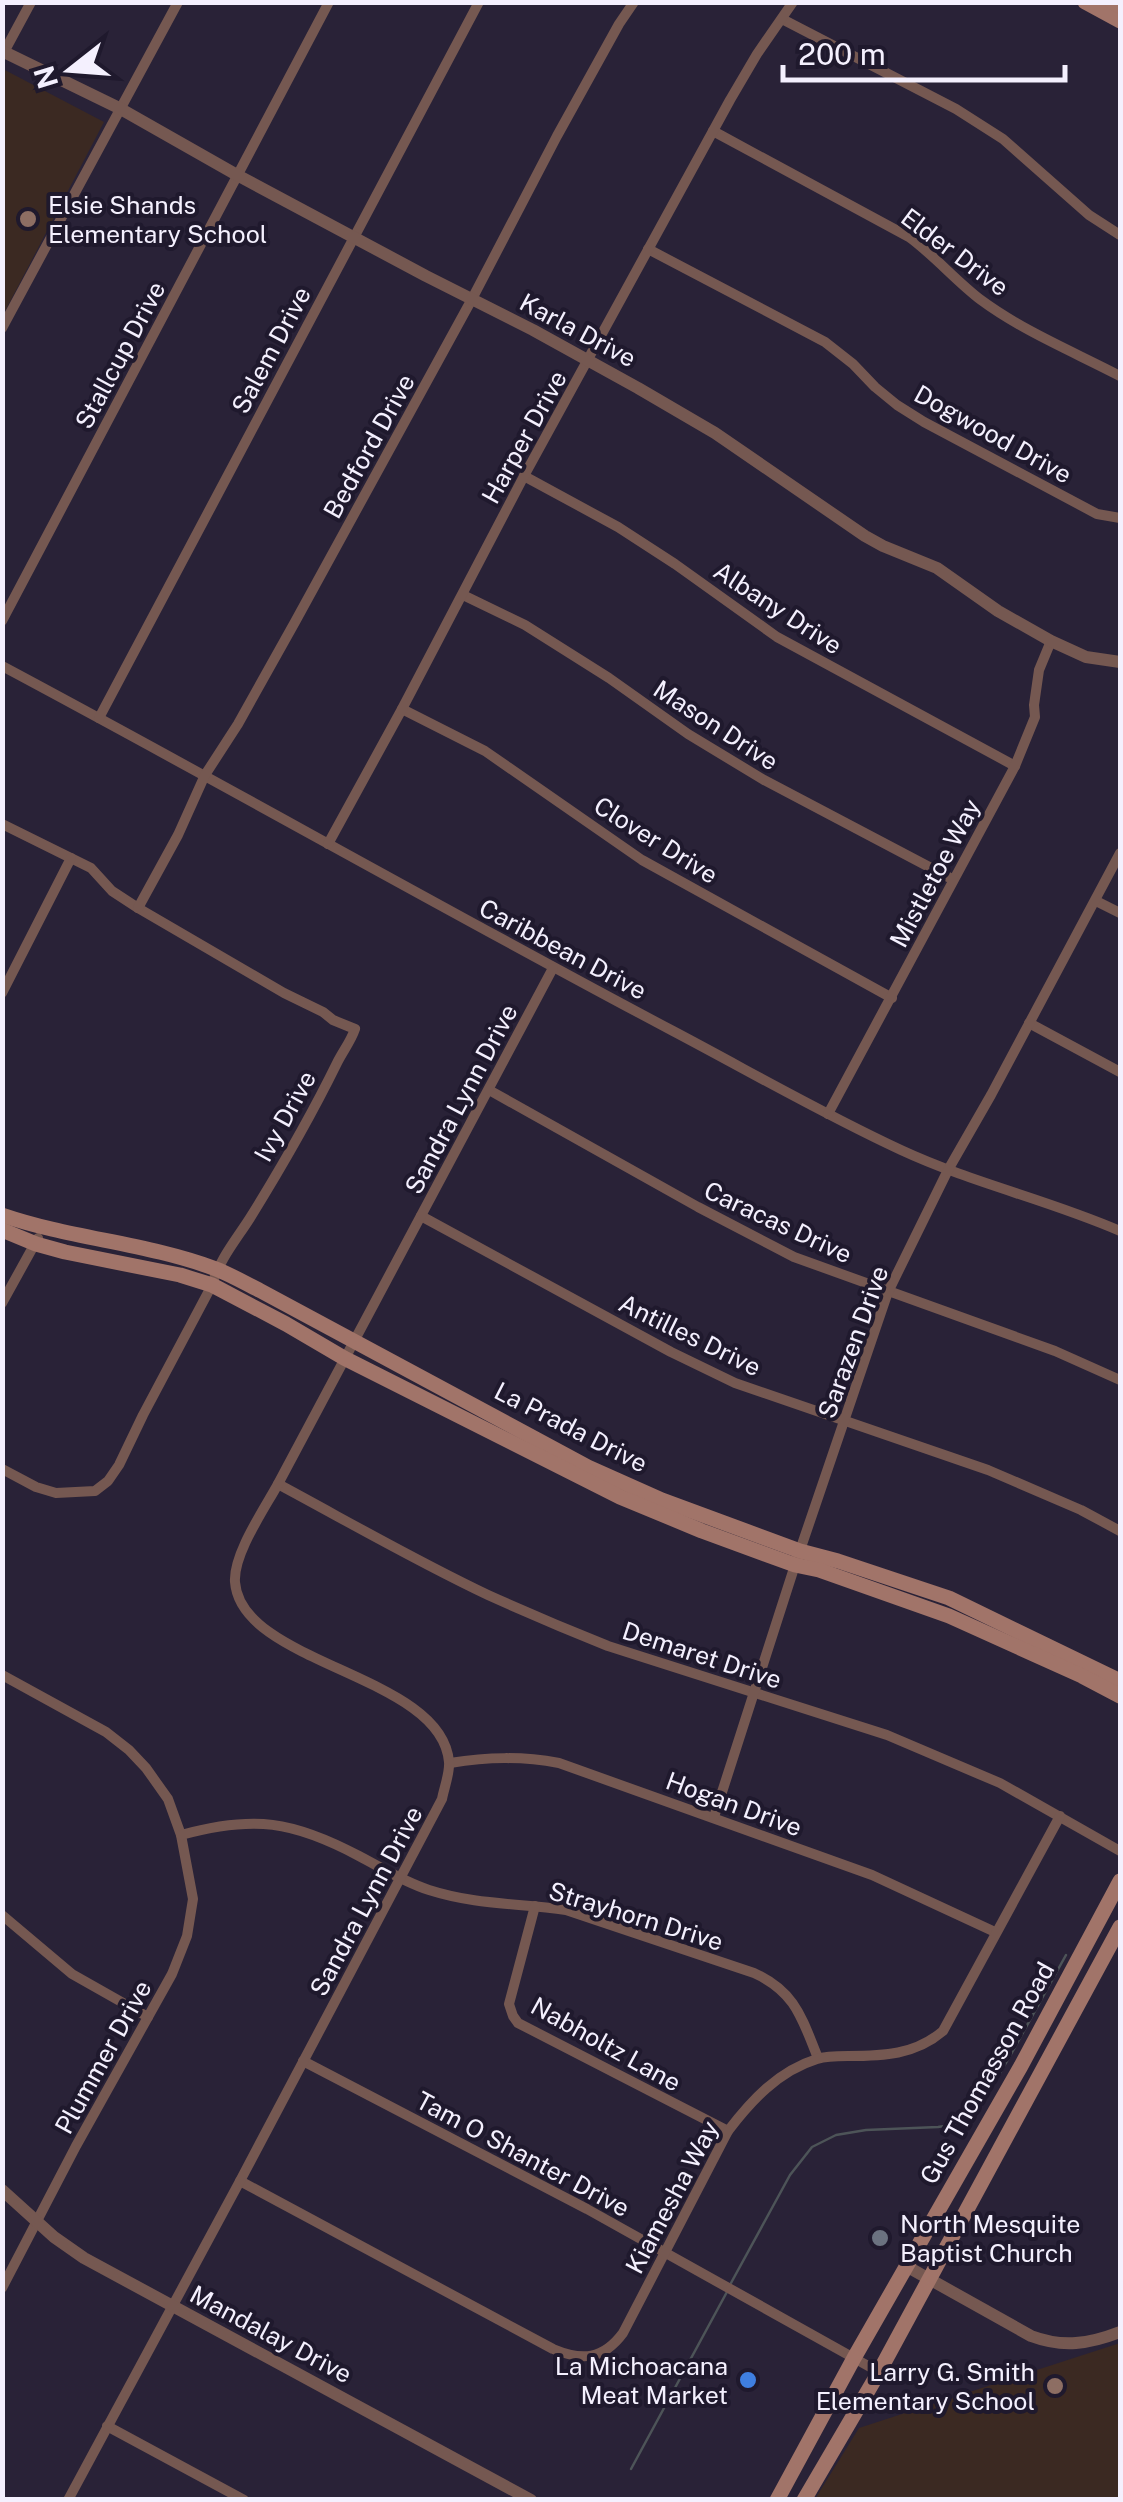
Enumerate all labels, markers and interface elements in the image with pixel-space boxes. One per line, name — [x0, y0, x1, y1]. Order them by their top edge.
north arrow — [20, 20, 120, 120]
scale bar — [783, 20, 1066, 82]
text: 200 m — [798, 36, 886, 72]
text: N — [27, 62, 65, 93]
place label: Elsie Shands Elementary School — [48, 190, 267, 249]
street label: Elder Drive — [895, 202, 1015, 302]
marker: Elsie Shands Elementary School — [17, 208, 39, 230]
street label: Stallcup Drive — [69, 276, 171, 434]
street label: Salem Drive — [225, 282, 317, 418]
street label: Karla Drive — [515, 287, 641, 373]
street label: Harper Drive — [475, 365, 573, 509]
street label: Bedford Drive — [317, 369, 421, 523]
street label: Dogwood Drive — [909, 378, 1077, 490]
street label: Albany Drive — [708, 555, 848, 661]
street label: Mason Drive — [648, 674, 784, 776]
street label: Clover Drive — [589, 790, 723, 890]
street label: Mistletoe Way — [883, 794, 987, 952]
street label: Caribbean Drive — [474, 892, 652, 1006]
street label: Sandra Lynn Drive — [398, 999, 524, 1199]
street label: Ivy Drive — [248, 1065, 322, 1167]
street label: Caracas Drive — [699, 1175, 857, 1269]
street label: Sarazen Drive — [812, 1262, 894, 1422]
street label: Antilles Drive — [614, 1288, 766, 1382]
street label: La Prada Drive — [490, 1376, 652, 1478]
street label: Demaret Drive — [619, 1615, 785, 1695]
street label: Hogan Drive — [662, 1766, 806, 1842]
street label: Sandra Lynn Drive — [303, 1801, 429, 2001]
street label: Strayhorn Drive — [545, 1875, 727, 1957]
street label: Gus Thomasson Road — [913, 1957, 1061, 2189]
street label: Plummer Drive — [48, 1975, 158, 2139]
street label: Nabholtz Lane — [526, 1990, 686, 2098]
street label: Tam O Shanter Drive — [411, 2085, 635, 2223]
street label: Kiamesha Way — [619, 2116, 725, 2278]
place label: North Mesquite Baptist Church — [900, 2209, 1080, 2268]
marker: North Mesquite Baptist Church — [869, 2227, 891, 2249]
street label: Mandalay Drive — [185, 2279, 357, 2389]
place label: La Michoacana Meat Market — [555, 2351, 728, 2410]
place label: Larry G. Smith Elementary School — [816, 2357, 1035, 2416]
marker: La Michoacana Meat Market — [737, 2369, 759, 2391]
marker: Larry G. Smith Elementary School — [1044, 2375, 1066, 2397]

